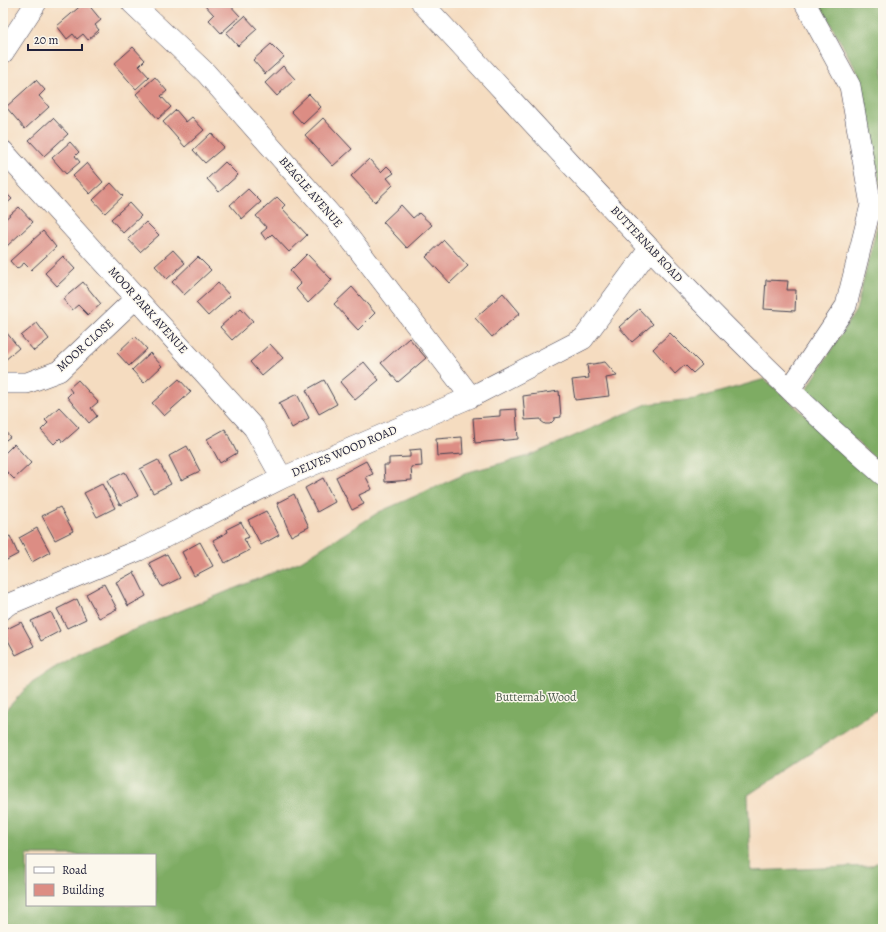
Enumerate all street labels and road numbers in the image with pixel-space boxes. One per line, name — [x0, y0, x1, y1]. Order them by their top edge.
street label: BEAGLE AVENUE — [276, 153, 346, 231]
street label: BUTTERNAB ROAD — [607, 202, 687, 286]
street label: MOOR PARK AVENUE — [105, 263, 191, 357]
street label: MOOR CLOSE — [53, 315, 117, 375]
street label: DELVES WOOD ROAD — [289, 421, 399, 481]

